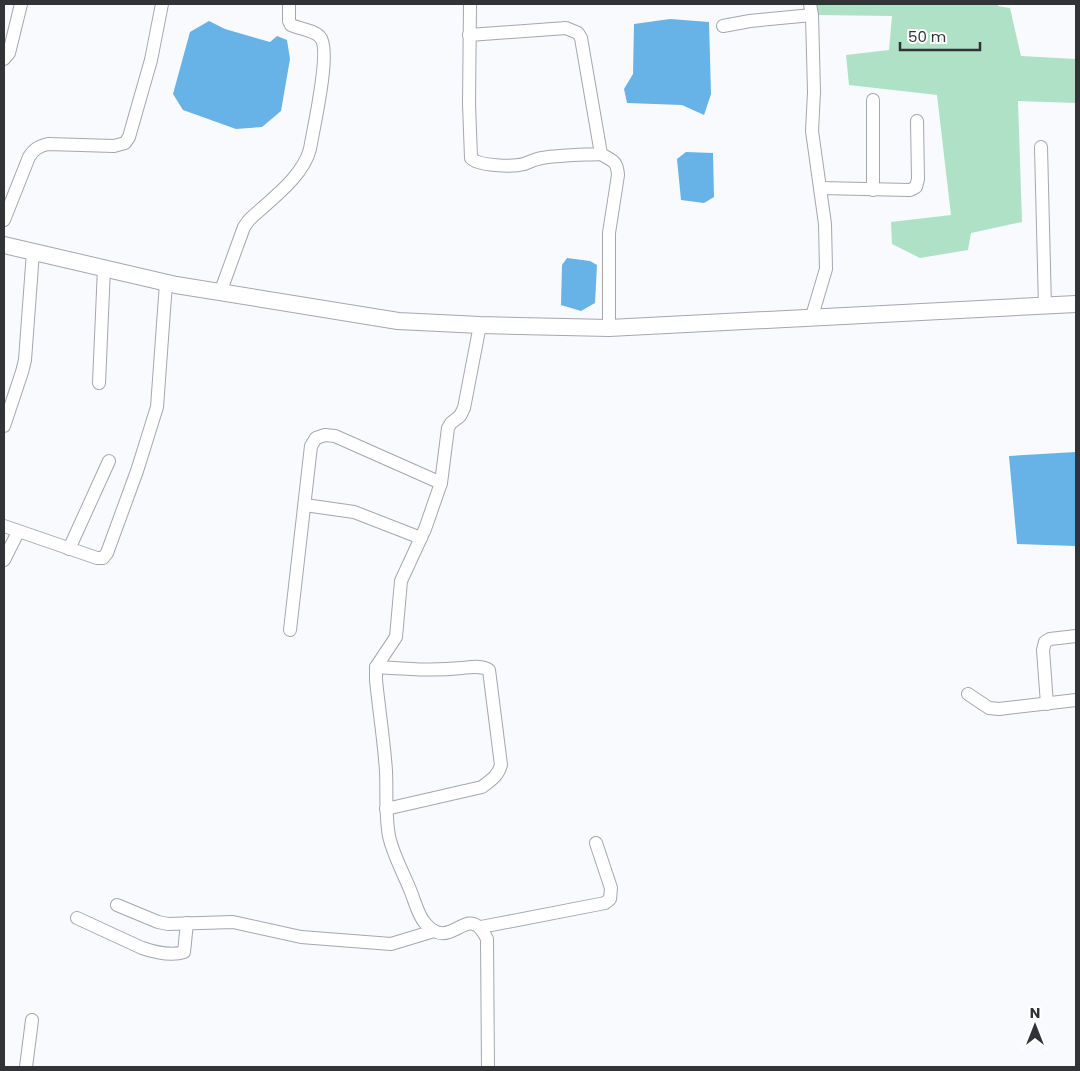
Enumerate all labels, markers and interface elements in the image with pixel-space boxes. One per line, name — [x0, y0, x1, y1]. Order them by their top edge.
scale bar — [900, 20, 980, 52]
text: 50 m — [908, 26, 946, 47]
north arrow — [1010, 1001, 1060, 1051]
text: N — [1030, 1003, 1040, 1023]

